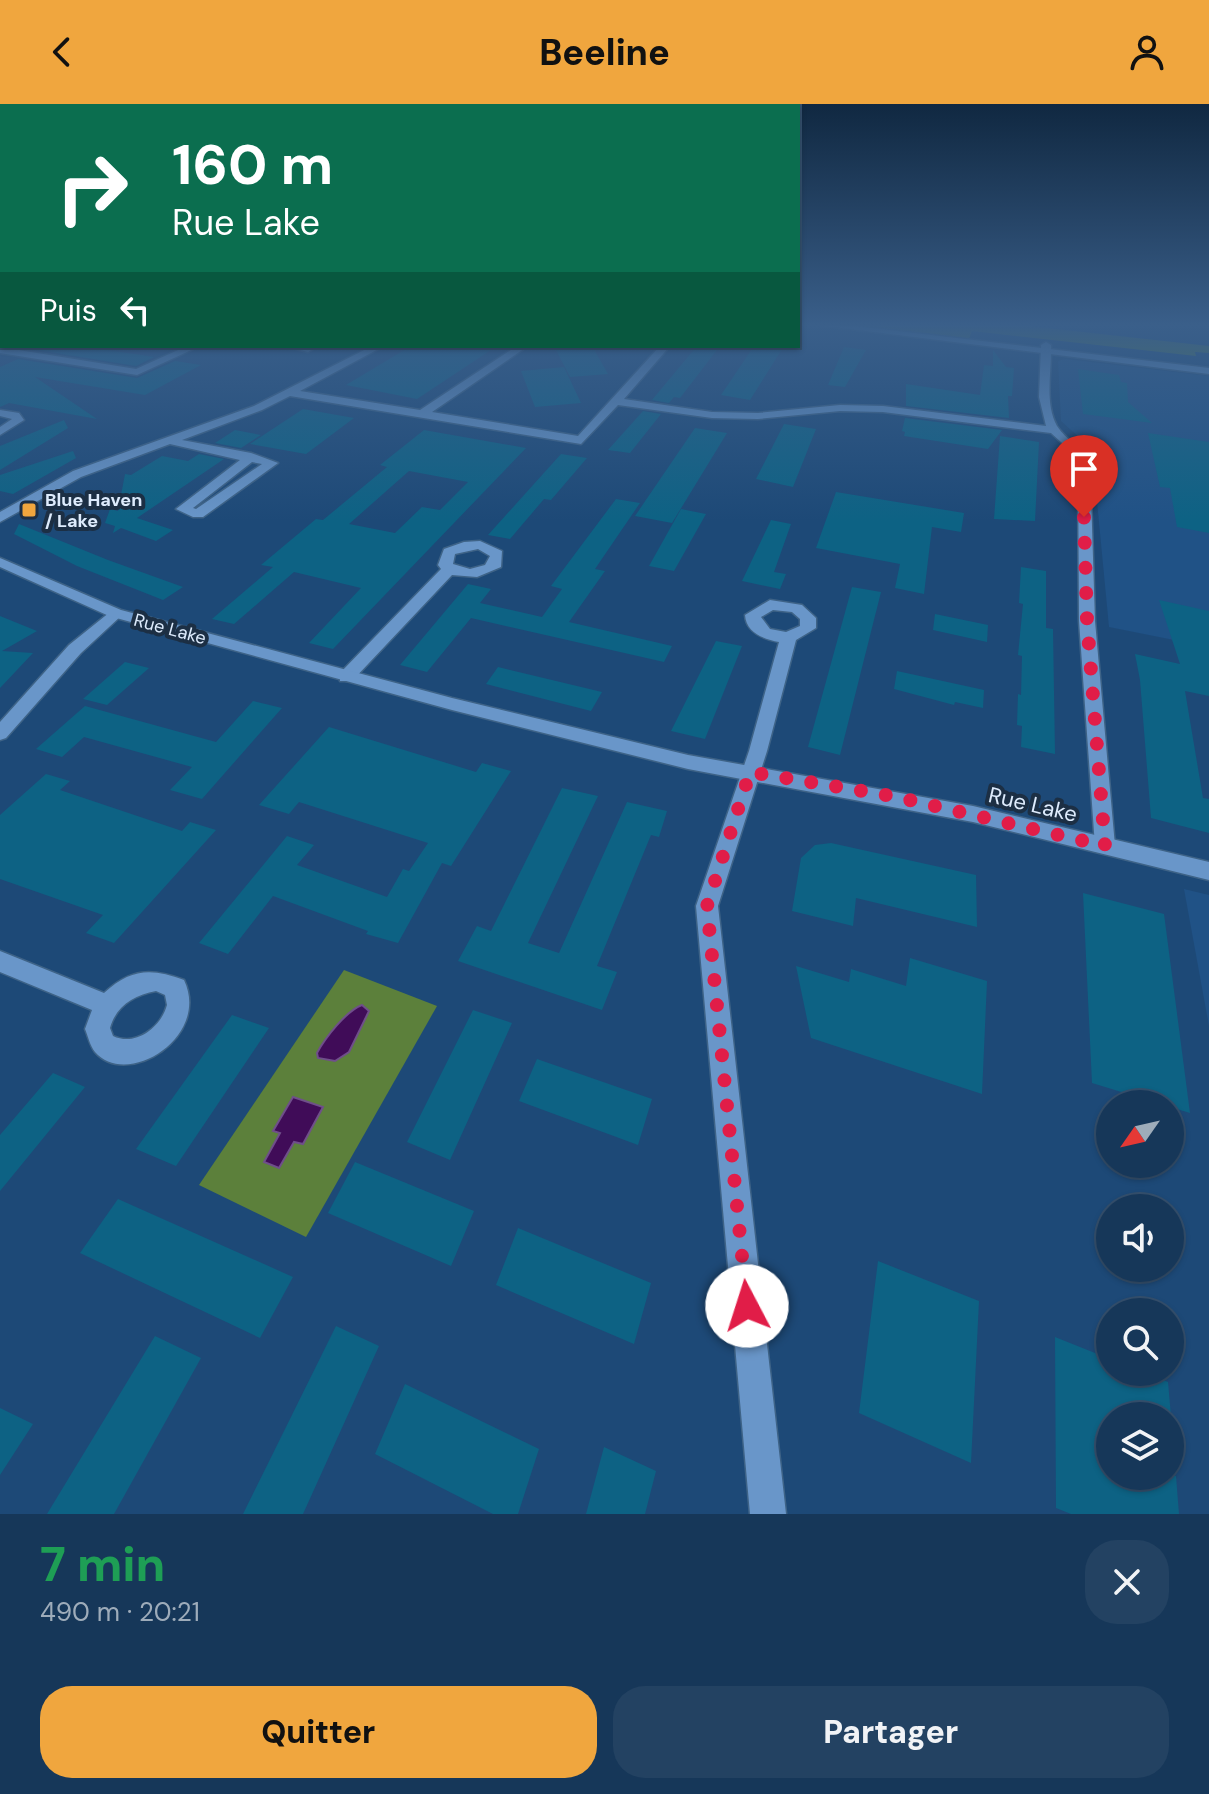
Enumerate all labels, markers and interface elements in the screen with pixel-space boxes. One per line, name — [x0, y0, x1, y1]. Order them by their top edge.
text: Beeline — [539, 29, 670, 76]
icon: back — [40, 30, 84, 74]
icon: person — [1125, 30, 1169, 74]
text: 160 m — [172, 128, 333, 201]
icon: right — [40, 136, 144, 240]
text: Rue Lake — [172, 199, 320, 246]
icon: left — [113, 288, 157, 332]
text: Puis — [40, 291, 97, 330]
pin — [1050, 435, 1118, 517]
icon: arrive — [1062, 447, 1106, 491]
place label: Blue Haven / Lake — [45, 488, 142, 533]
marker: Blue Haven / Lake — [20, 501, 38, 519]
street label: Rue Lake — [131, 608, 209, 650]
street label: Rue Lake — [986, 780, 1080, 829]
north arrow — [1096, 1090, 1184, 1178]
map controls — [1096, 1090, 1184, 1490]
button: sound — [1096, 1194, 1184, 1282]
position arrow — [705, 1264, 789, 1348]
button: search — [1096, 1298, 1184, 1386]
button: layers — [1096, 1402, 1184, 1490]
text: 7 min — [40, 1533, 165, 1596]
button: close — [1085, 1540, 1169, 1624]
text: 490 m · 20:21 — [40, 1595, 200, 1629]
button: Quitter — [40, 1686, 597, 1778]
button: Partager — [613, 1686, 1169, 1778]

